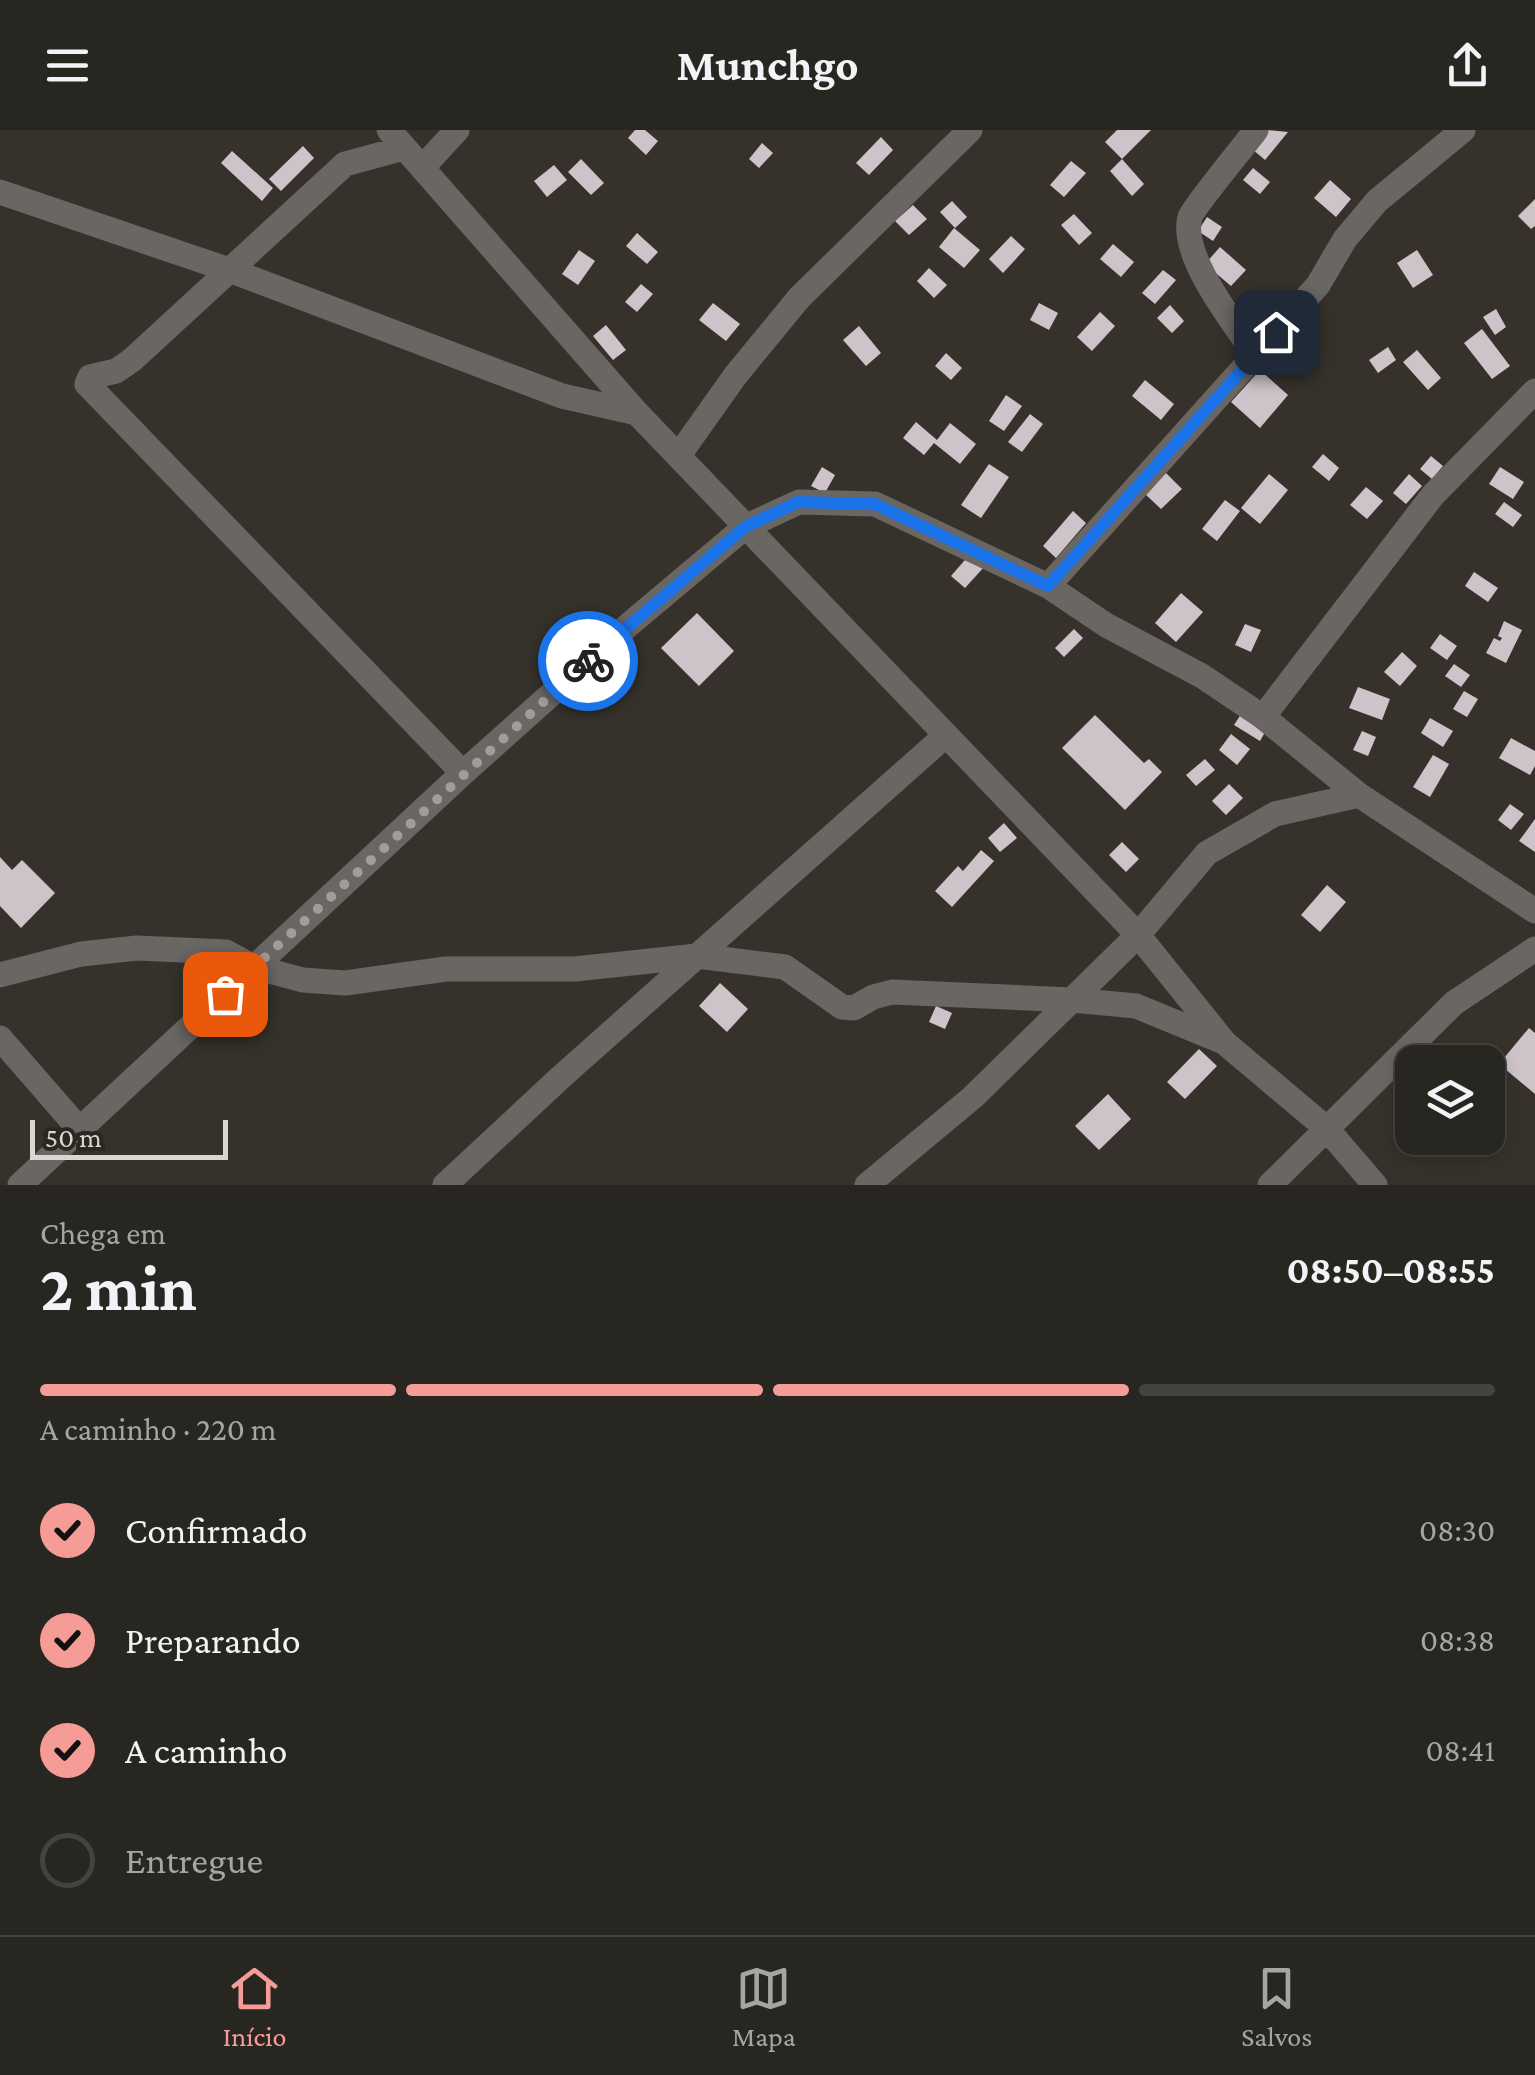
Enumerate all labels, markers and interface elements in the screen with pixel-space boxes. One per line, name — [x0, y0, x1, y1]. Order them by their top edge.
icon: menu — [40, 38, 95, 93]
icon: share — [1440, 38, 1495, 93]
text: Munchgo — [676, 40, 859, 90]
pin — [1234, 290, 1319, 375]
icon: home — [1249, 305, 1304, 360]
courier — [538, 611, 638, 711]
icon: bike — [561, 634, 616, 689]
pin — [183, 952, 268, 1037]
icon: bag — [198, 967, 253, 1022]
map controls — [1395, 1045, 1505, 1155]
button: layers — [1395, 1045, 1505, 1155]
scale bar — [30, 1115, 228, 1160]
text: 50 m — [45, 1122, 102, 1153]
text: Chega em — [40, 1215, 166, 1251]
text: 08:50–08:55 — [1286, 1249, 1495, 1291]
text: 2 min — [40, 1252, 197, 1324]
text: A caminho · 220 m — [40, 1411, 276, 1447]
icon: check — [40, 1503, 95, 1558]
text: Confirmado — [125, 1509, 307, 1551]
text: 08:30 — [1419, 1512, 1495, 1548]
icon: check — [40, 1613, 95, 1668]
text: Preparando — [125, 1619, 301, 1661]
text: 08:38 — [1420, 1622, 1495, 1658]
icon: check — [40, 1723, 95, 1778]
text: A caminho — [125, 1729, 287, 1771]
text: 08:41 — [1425, 1732, 1495, 1768]
text: Entregue — [125, 1839, 263, 1881]
tab: Início — [223, 1961, 286, 2052]
tab: Mapa — [732, 1961, 796, 2052]
tab: Salvos — [1241, 1961, 1312, 2052]

